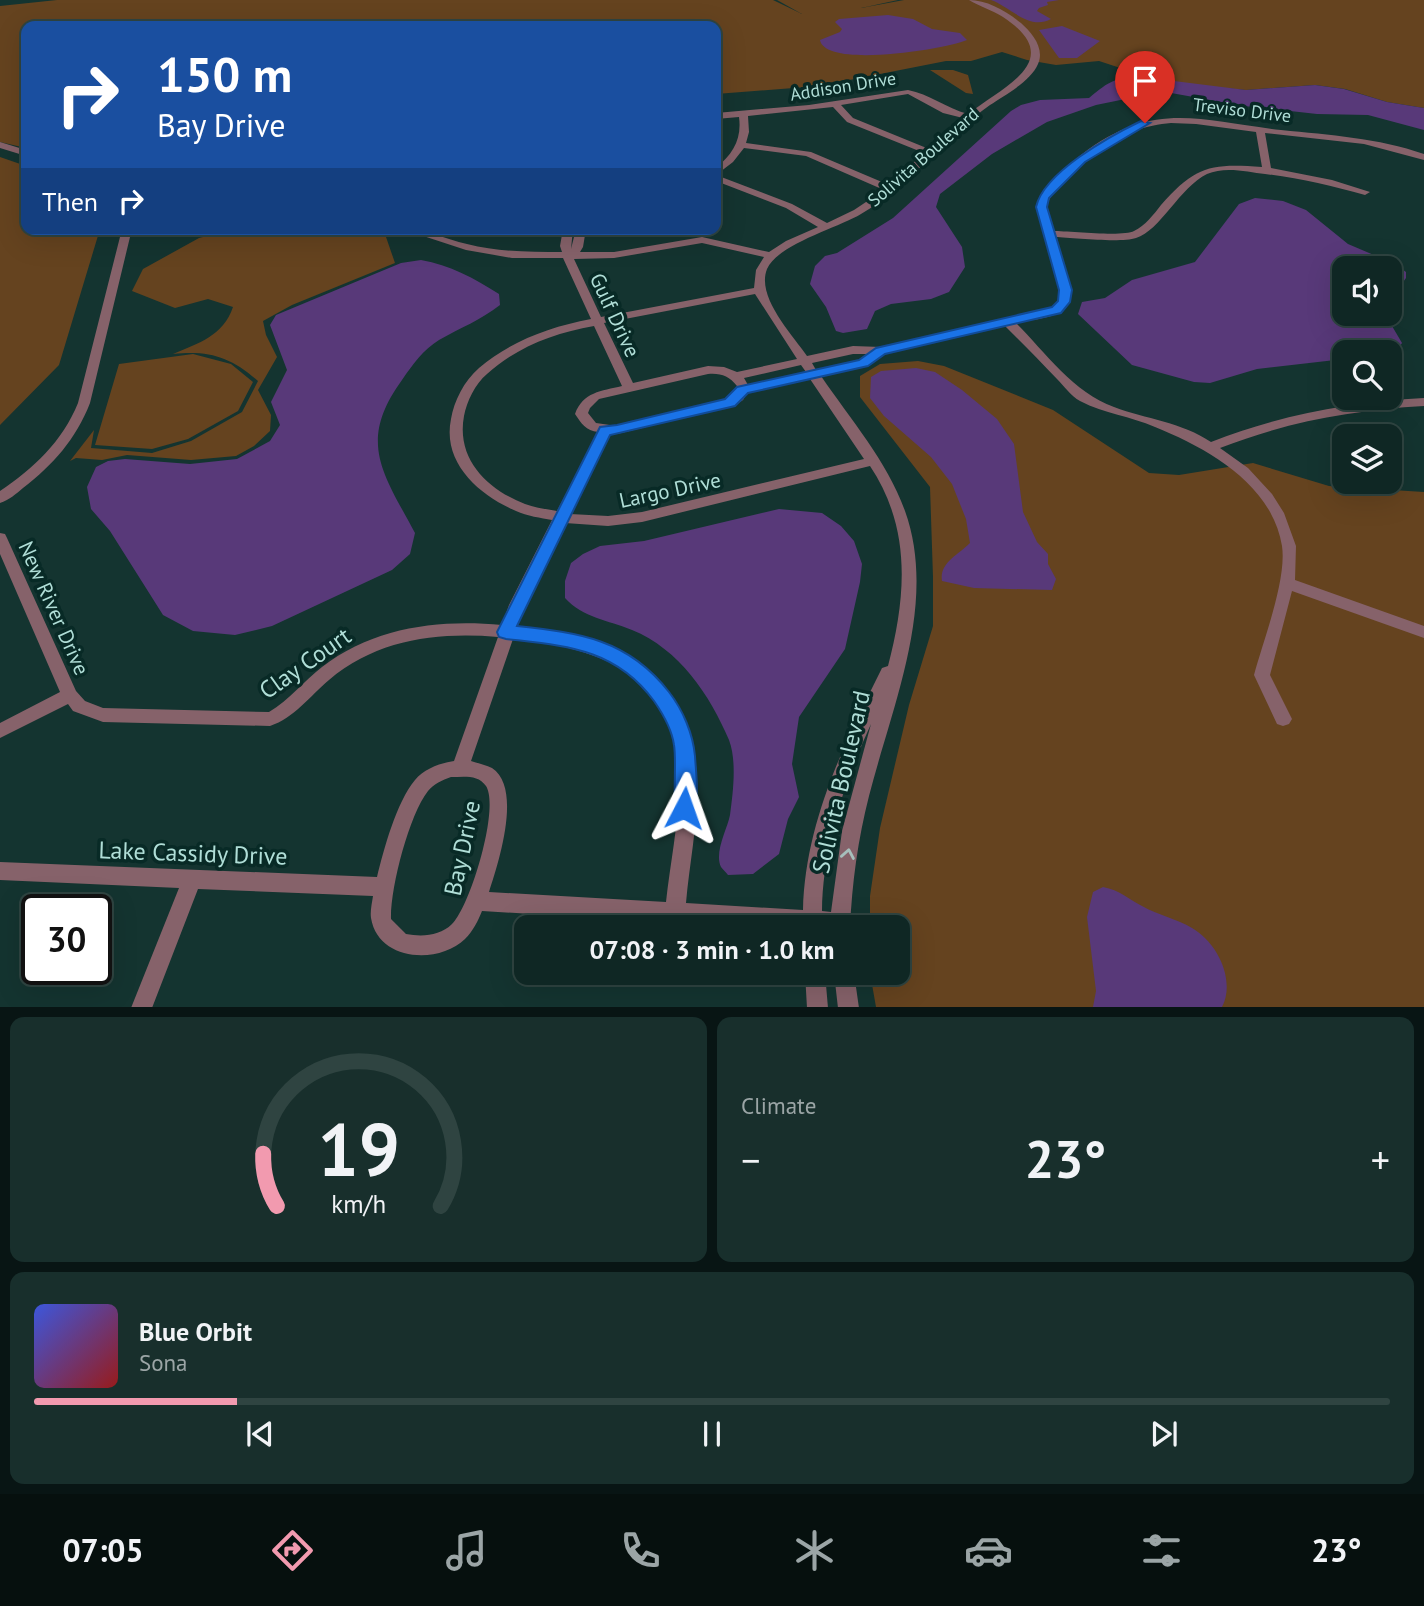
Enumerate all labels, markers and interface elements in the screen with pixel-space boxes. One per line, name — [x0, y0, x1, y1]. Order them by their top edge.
text: 150 m — [157, 42, 292, 106]
icon: right — [42, 49, 133, 140]
pin — [1115, 51, 1175, 123]
icon: arrive — [1126, 62, 1164, 100]
street label: Addison Drive — [788, 66, 898, 106]
street label: Treviso Drive — [1192, 93, 1292, 127]
street label: Solivita Boulevard — [863, 102, 983, 212]
text: Bay Drive — [157, 104, 286, 146]
icon: right — [112, 182, 150, 220]
text: Then — [42, 185, 98, 218]
map controls — [1332, 256, 1402, 494]
button: sound — [1332, 256, 1402, 326]
street label: Gulf Drive — [584, 269, 646, 361]
button: search — [1332, 340, 1402, 410]
button: layers — [1332, 424, 1402, 494]
street label: Largo Drive — [617, 466, 723, 514]
street label: New River Drive — [12, 537, 96, 679]
street label: Clay Court — [253, 620, 357, 706]
street label: Solivita Boulevard — [805, 688, 877, 876]
position arrow — [647, 771, 721, 845]
street label: Bay Drive — [437, 798, 487, 898]
street label: Lake Cassidy Drive — [98, 834, 288, 872]
one-way arrow — [840, 848, 855, 860]
speed limit sign: 30 — [21, 894, 112, 985]
text: 07:08 · 3 min · 1.0 km — [590, 933, 835, 966]
text: Climate — [741, 1091, 816, 1120]
text: 19 — [317, 1102, 400, 1196]
text: 23° — [1025, 1125, 1106, 1192]
text: − — [741, 1135, 760, 1184]
text: + — [1371, 1135, 1390, 1184]
text: km/h — [331, 1187, 386, 1219]
text: Blue Orbit — [139, 1315, 252, 1348]
text: Sona — [139, 1348, 188, 1377]
icon: previous — [241, 1415, 279, 1453]
icon: pause — [693, 1415, 731, 1453]
icon: next — [1145, 1415, 1183, 1453]
icon: directions — [268, 1526, 317, 1575]
icon: music — [442, 1526, 491, 1575]
icon: phone — [616, 1526, 665, 1575]
icon: climate — [790, 1526, 839, 1575]
icon: car — [964, 1526, 1013, 1575]
icon: filters — [1137, 1526, 1186, 1575]
text: 07:05 — [62, 1529, 144, 1571]
text: 23° — [1311, 1529, 1362, 1571]

